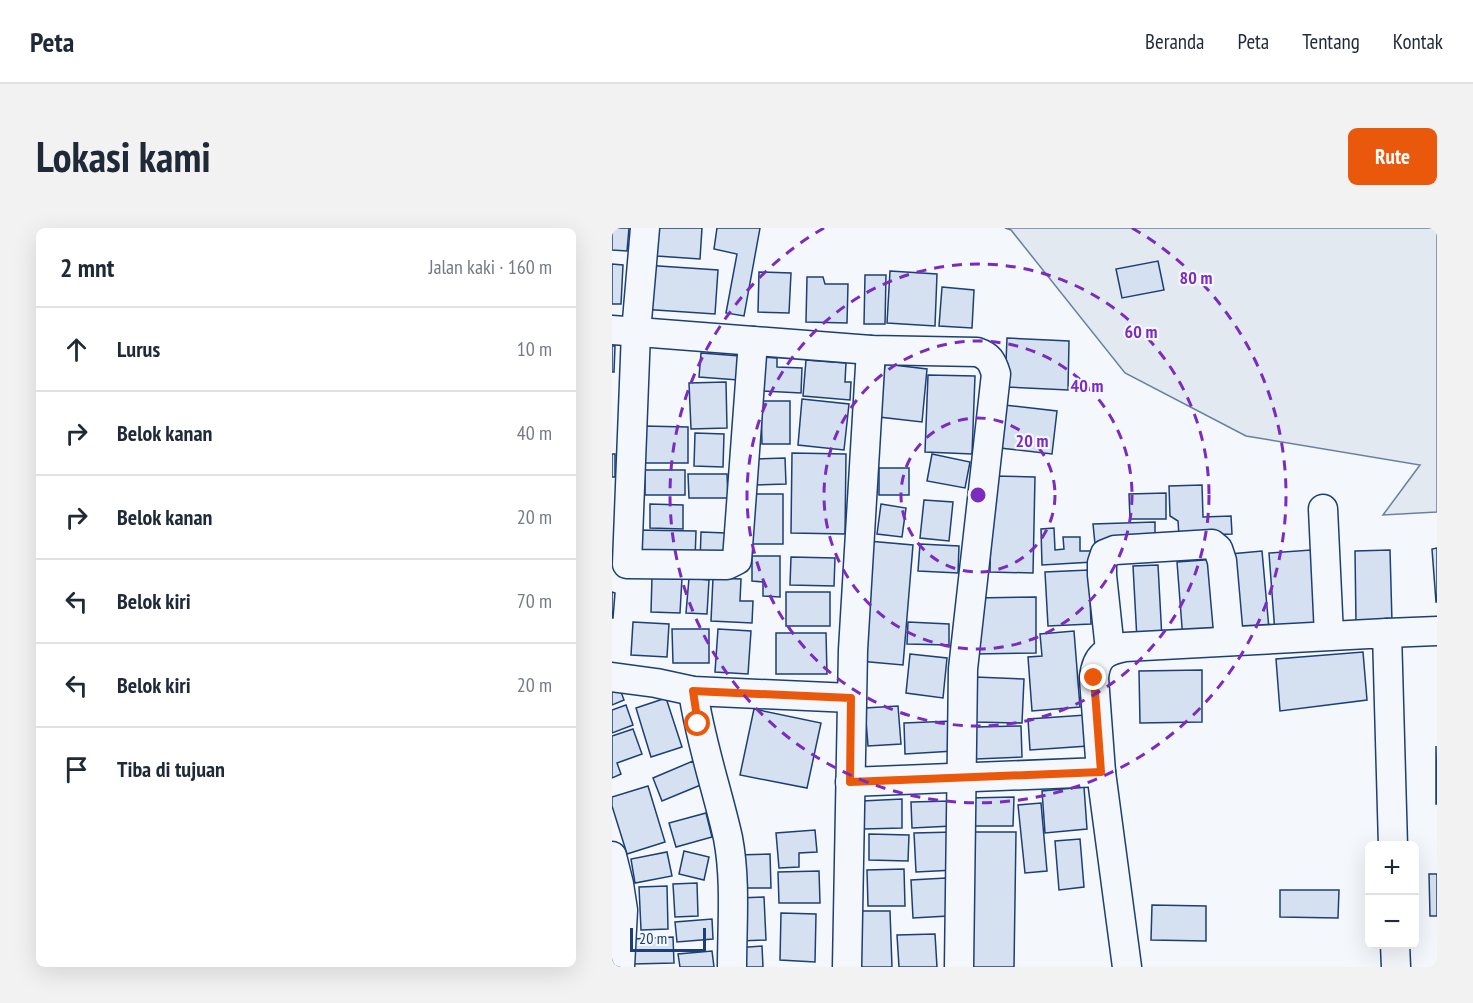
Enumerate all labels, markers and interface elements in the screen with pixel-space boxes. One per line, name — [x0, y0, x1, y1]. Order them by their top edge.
text: Peta — [30, 23, 74, 60]
text: Beranda — [1145, 28, 1205, 55]
text: Peta — [1238, 28, 1269, 55]
text: Tentang — [1302, 28, 1360, 55]
text: Kontak — [1393, 28, 1443, 55]
button: Rute — [1348, 128, 1437, 185]
text: Lokasi kami — [36, 129, 211, 184]
text: 2 mnt — [60, 251, 114, 284]
text: Jalan kaki · 160 m — [429, 254, 552, 280]
text: 80 m — [1180, 266, 1212, 289]
text: 60 m — [1125, 320, 1157, 343]
icon: ahead — [60, 333, 93, 366]
text: Lurus — [117, 335, 160, 363]
text: 10 m — [517, 336, 552, 362]
text: 40 m — [1071, 374, 1103, 397]
icon: right — [60, 417, 93, 450]
text: Belok kanan — [117, 419, 212, 447]
text: 40 m — [517, 420, 552, 446]
text: 20 m — [1016, 429, 1048, 452]
centre of rings — [968, 485, 988, 505]
icon: right — [60, 501, 93, 534]
text: Belok kanan — [117, 503, 212, 531]
text: 20 m — [517, 504, 552, 530]
icon: left — [60, 585, 93, 618]
text: Belok kiri — [117, 587, 191, 615]
text: 70 m — [517, 588, 552, 614]
route end — [1080, 664, 1106, 690]
icon: left — [60, 669, 93, 702]
text: Belok kiri — [117, 671, 191, 699]
text: 20 m — [517, 672, 552, 698]
route start — [684, 710, 710, 736]
icon: arrive — [60, 753, 93, 786]
text: Tiba di tujuan — [117, 755, 225, 783]
map controls — [1365, 841, 1419, 949]
button: + — [1365, 841, 1419, 895]
button: − — [1365, 895, 1419, 949]
scale bar — [630, 925, 706, 952]
text: 20 m — [639, 928, 667, 948]

